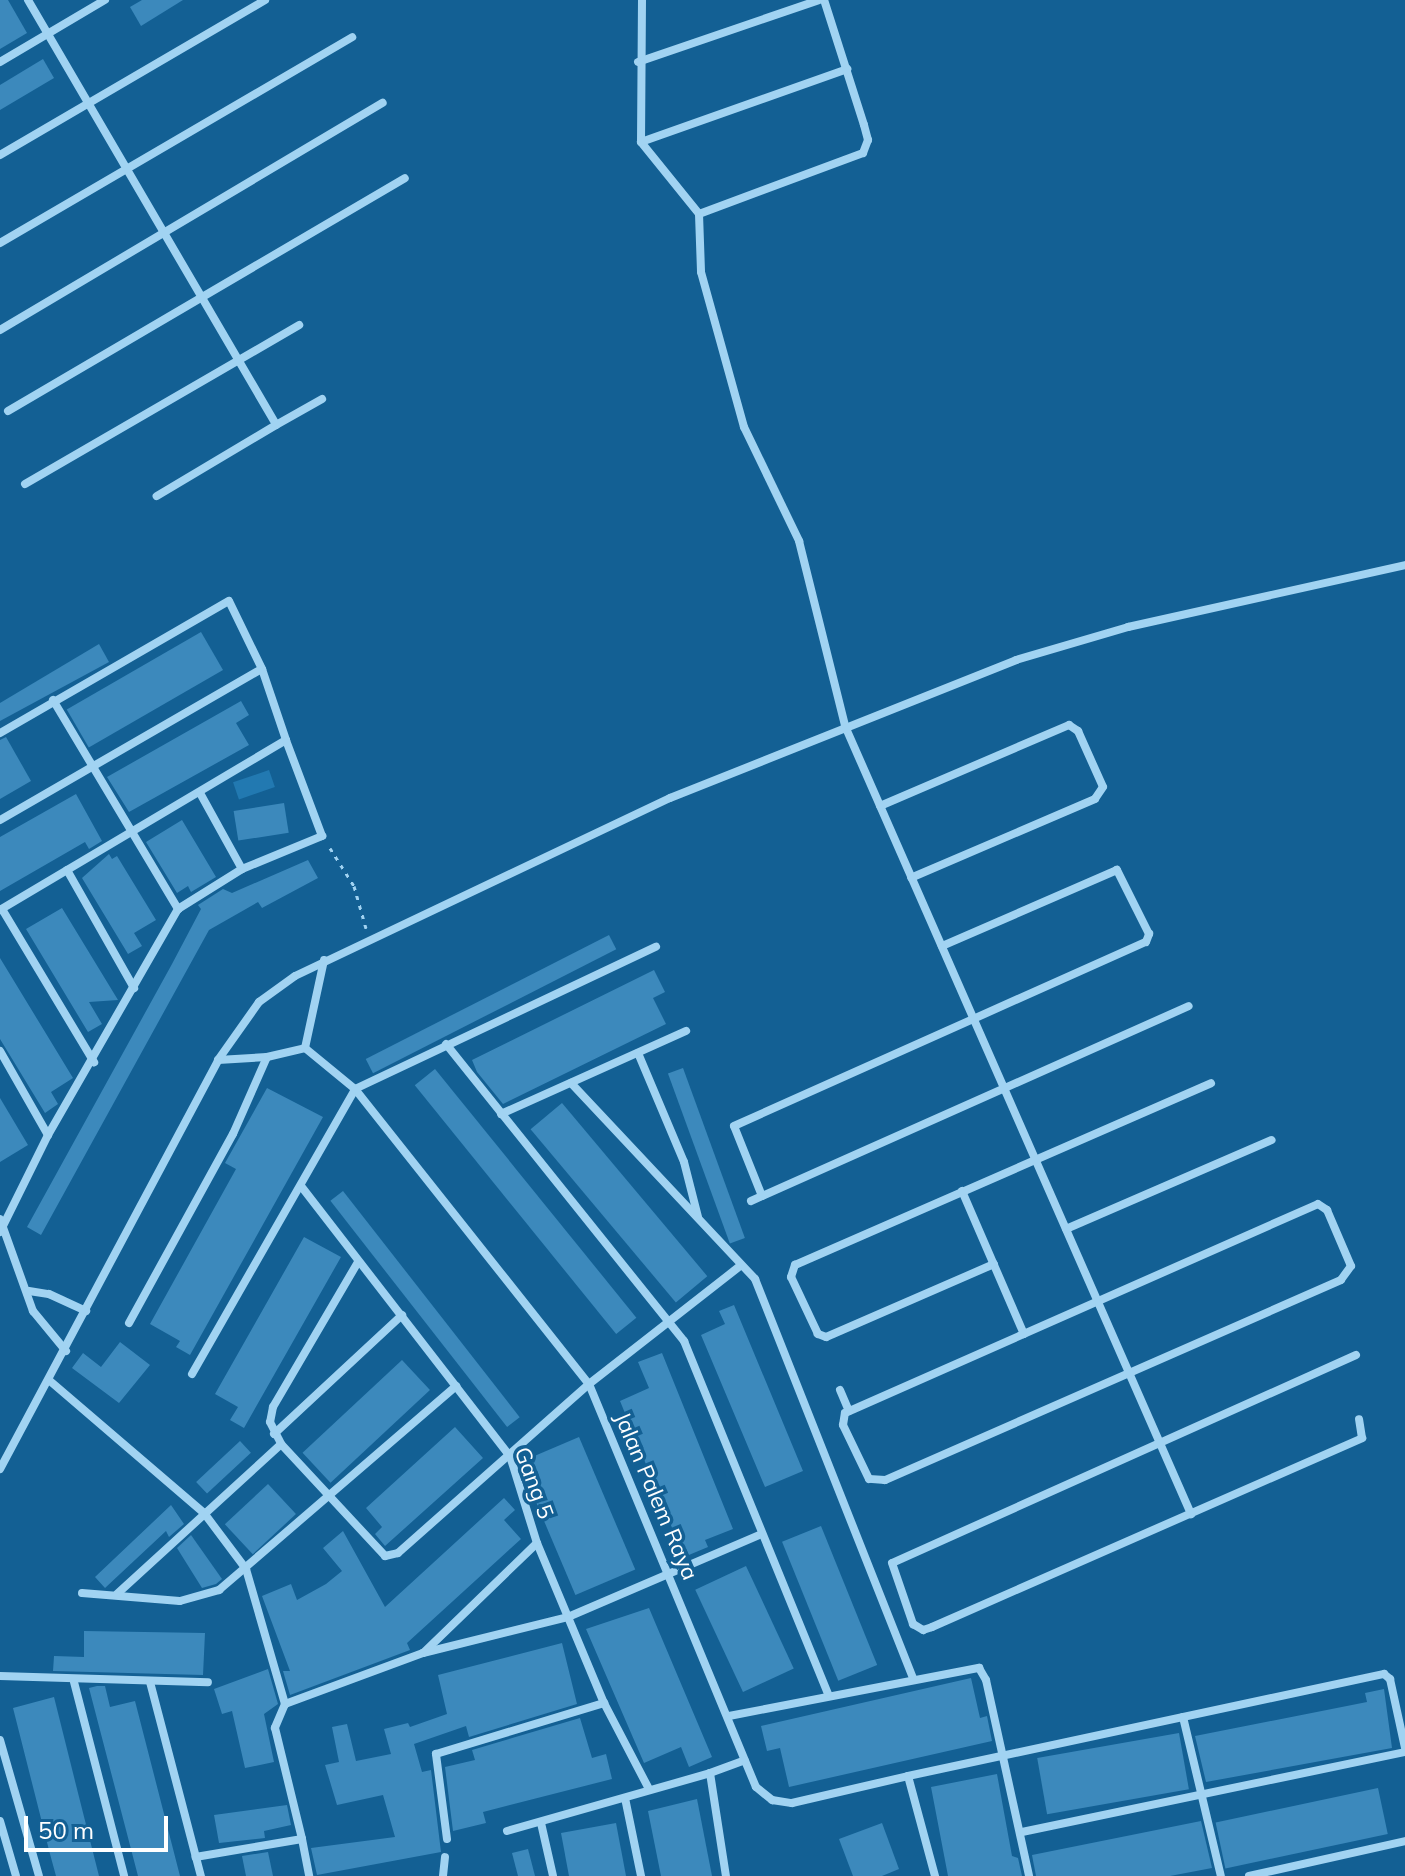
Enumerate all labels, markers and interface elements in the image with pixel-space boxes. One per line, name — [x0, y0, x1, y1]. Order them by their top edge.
street label: Jalan Palem Raya — [609, 1408, 703, 1584]
street label: Gang 5 — [509, 1444, 559, 1522]
scale bar — [28, 1800, 172, 1850]
text: 50 m — [38, 1815, 94, 1845]

